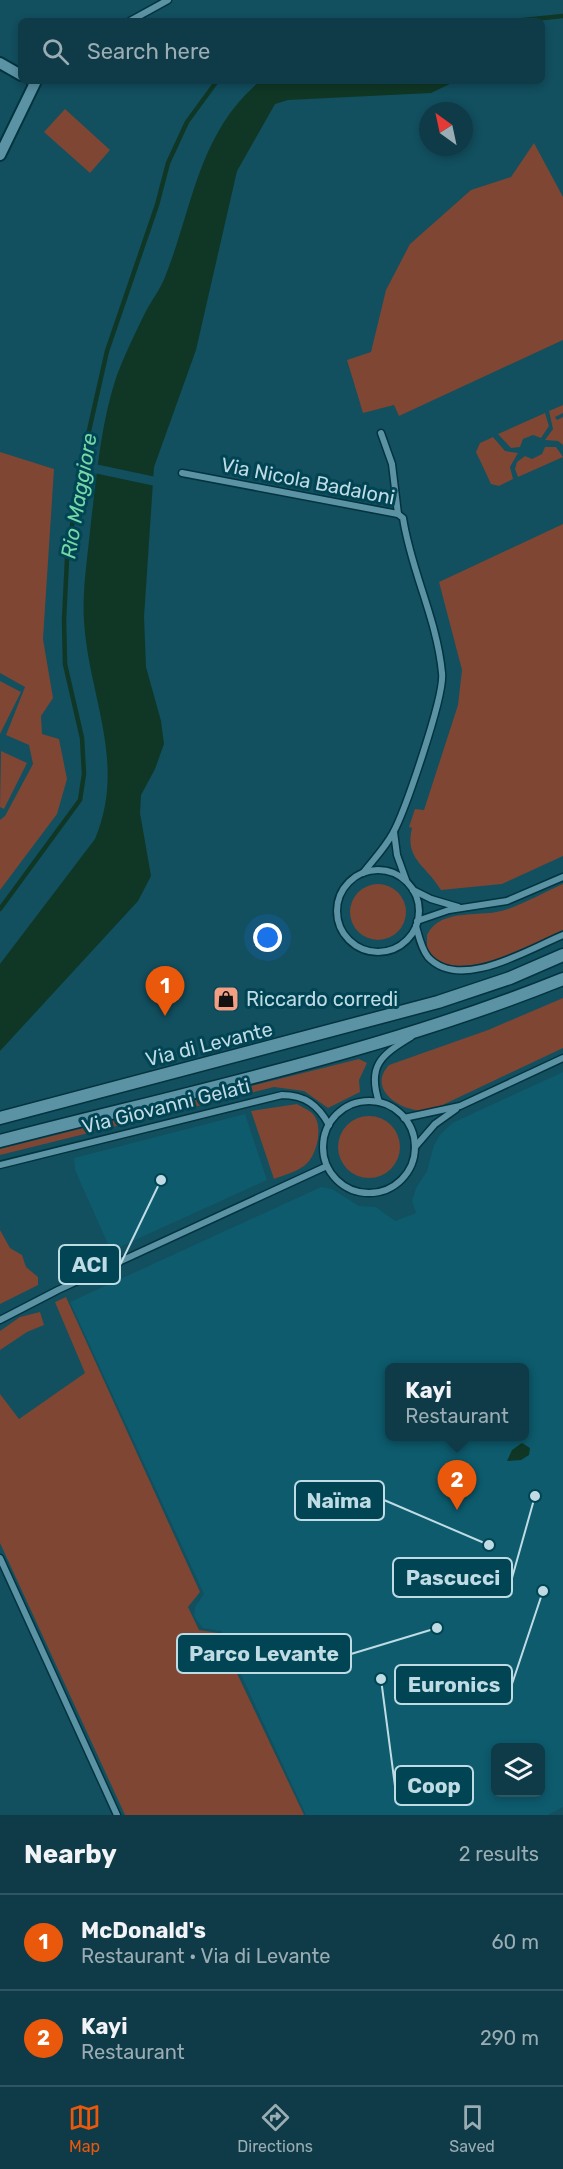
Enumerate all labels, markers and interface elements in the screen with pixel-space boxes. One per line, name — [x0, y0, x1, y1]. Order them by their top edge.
search box — [18, 18, 545, 84]
icon: search — [39, 35, 72, 68]
text: Search here — [87, 38, 210, 65]
north arrow — [419, 102, 473, 156]
water label: Rio Maggiore — [55, 431, 102, 561]
street label: Via Nicola Badaloni — [219, 452, 397, 510]
your location — [253, 923, 282, 952]
pin: 1 — [146, 966, 184, 1016]
shop icon: Riccardo corredi — [211, 984, 241, 1014]
place label: Riccardo corredi — [246, 987, 398, 1011]
street label: Via di Levante — [143, 1017, 275, 1071]
street label: Via Giovanni Gelati — [79, 1074, 253, 1138]
callout: ACI — [59, 1245, 120, 1284]
text: ACI — [72, 1252, 108, 1277]
popup — [385, 1363, 529, 1441]
text: Kayi — [405, 1377, 452, 1404]
text: Restaurant — [405, 1404, 509, 1428]
pin: 2 — [438, 1460, 476, 1510]
callout: Naïma — [295, 1481, 384, 1520]
text: Naïma — [306, 1488, 372, 1513]
callout: Pascucci — [393, 1558, 512, 1597]
text: Pascucci — [406, 1565, 500, 1590]
callout: Parco Levante — [177, 1634, 351, 1673]
text: Parco Levante — [189, 1641, 339, 1666]
callout: Euronics — [395, 1665, 512, 1704]
text: Euronics — [408, 1672, 500, 1697]
map controls — [491, 1743, 545, 1797]
button: layers — [491, 1743, 545, 1797]
callout: Coop — [395, 1766, 473, 1805]
text: Coop — [407, 1773, 461, 1798]
text: Nearby — [24, 1839, 117, 1870]
text: 2 results — [459, 1842, 539, 1866]
text: McDonald's — [81, 1917, 206, 1944]
text: 1 — [39, 1930, 48, 1954]
text: 60 m — [492, 1930, 539, 1954]
text: Restaurant · Via di Levante — [81, 1944, 330, 1968]
text: Kayi — [81, 2013, 127, 2040]
text: 2 — [37, 2026, 50, 2050]
text: 290 m — [480, 2026, 539, 2050]
text: Restaurant — [81, 2040, 185, 2064]
tab: Map — [68, 2101, 101, 2156]
tab: Directions — [237, 2101, 313, 2156]
tab: Saved — [449, 2101, 495, 2156]

